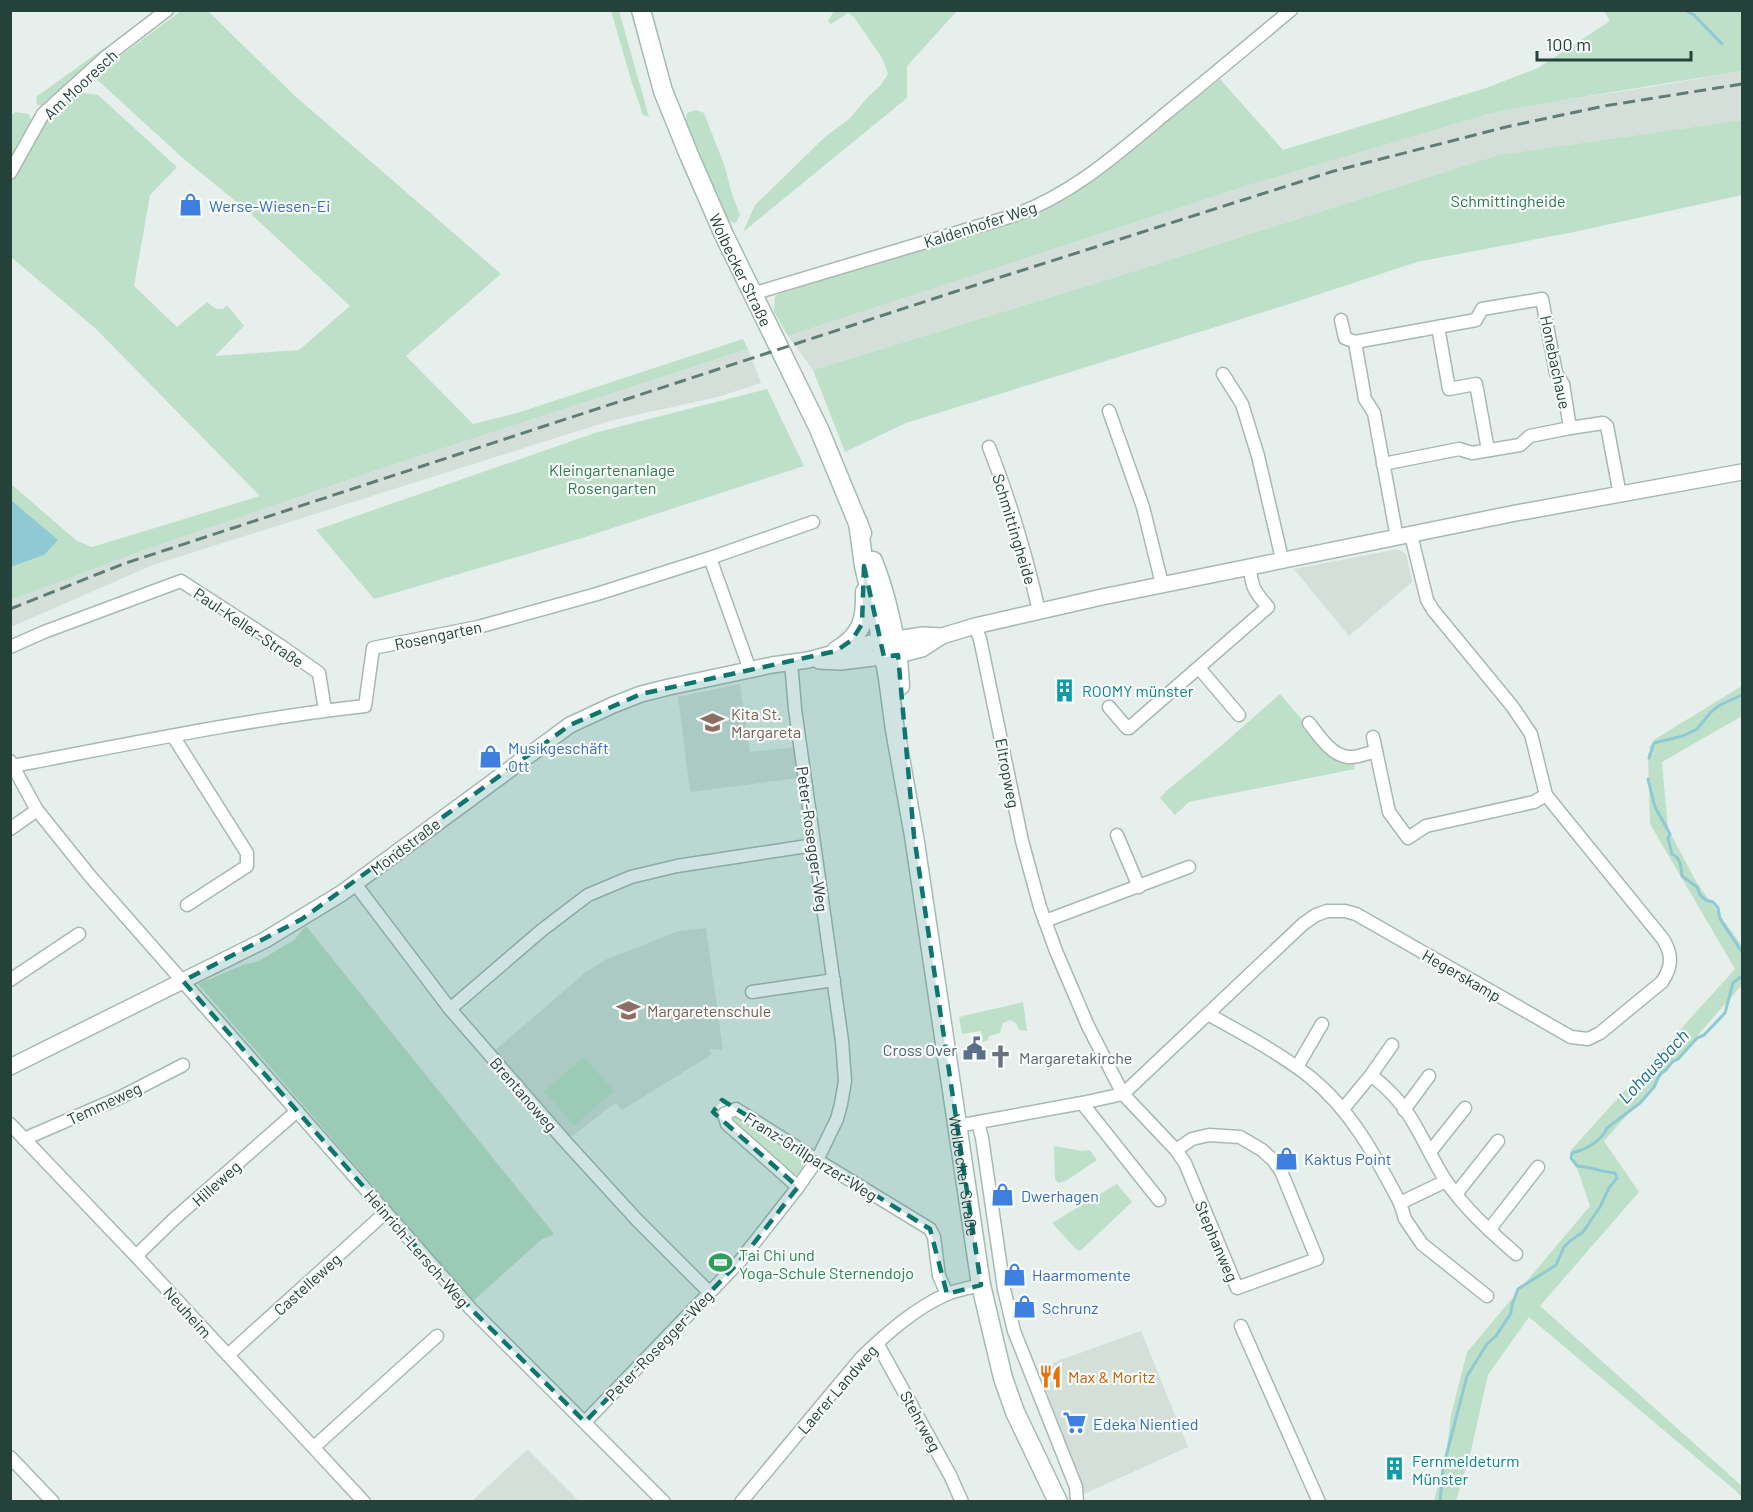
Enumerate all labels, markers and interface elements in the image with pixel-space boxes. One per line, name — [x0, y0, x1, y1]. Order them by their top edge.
scale bar — [1537, 24, 1692, 62]
text: 100 m — [1546, 33, 1591, 55]
street label: Am Mooresch — [39, 45, 121, 123]
park label: Schmittingheide — [1451, 191, 1565, 210]
shop icon: Werse-Wiesen-Ei — [178, 192, 204, 218]
place label: Werse-Wiesen-Ei — [209, 196, 330, 215]
street label: Kaldenhofer Weg — [921, 197, 1039, 251]
street label: Wolbecker Straße — [706, 210, 777, 329]
street label: Honebachaue — [1537, 313, 1575, 411]
park label: Kleingartenanlage Rosengarten — [549, 460, 675, 497]
street label: Schmittingheide — [989, 471, 1041, 587]
street label: Paul-Keller-Straße — [190, 583, 308, 671]
street label: Rosengarten — [393, 616, 483, 654]
building icon: ROOMY münster — [1051, 677, 1077, 703]
place label: ROOMY münster — [1082, 681, 1194, 700]
place label: Kita St. Margareta — [731, 704, 801, 741]
school or university icon: Kita St. Margareta — [700, 709, 726, 735]
street label: Eltropweg — [992, 736, 1024, 810]
place label: Musikgeschäft Ott — [508, 738, 609, 775]
shop icon: Musikgeschäft Ott — [477, 743, 503, 769]
street label: Peter-Rosegger-Weg — [793, 765, 833, 913]
street label: Mondstraße — [366, 814, 444, 878]
street label: Hegerskamp — [1419, 945, 1505, 1005]
school or university icon: Margaretenschule — [616, 997, 642, 1023]
place label: Margaretenschule — [647, 1001, 771, 1020]
water label: Lohausbach — [1613, 1024, 1693, 1108]
public building icon: Cross Over — [962, 1036, 988, 1062]
place label: Cross Over — [883, 1040, 957, 1059]
church icon: Margaretakirche — [988, 1044, 1014, 1070]
place label: Margaretakirche — [1019, 1048, 1132, 1067]
street label: Brentanoweg — [487, 1053, 561, 1135]
street label: Temmeweg — [64, 1078, 144, 1128]
street label: Franz-Grillparzer-Weg — [741, 1107, 881, 1205]
street label: Wolbecker Straße — [946, 1113, 983, 1237]
shop icon: Kaktus Point — [1273, 1145, 1299, 1171]
place label: Kaktus Point — [1304, 1149, 1392, 1168]
street label: Hilleweg — [188, 1156, 244, 1210]
shop icon: Dwerhagen — [990, 1182, 1016, 1208]
street label: Heinrich-Lersch-Weg — [361, 1185, 473, 1311]
place label: Dwerhagen — [1021, 1186, 1099, 1205]
street label: Stephanweg — [1191, 1198, 1243, 1284]
place label: Tai Chi und Yoga-Schule Sternendojo — [739, 1245, 914, 1282]
street label: Castelleweg — [270, 1249, 344, 1319]
sports icon: Tai Chi und Yoga-Schule Sternendojo — [708, 1250, 734, 1276]
shop icon: Haarmomente — [1001, 1261, 1027, 1287]
place label: Haarmomente — [1032, 1265, 1131, 1284]
street label: Neuheim — [160, 1283, 216, 1341]
street label: Peter-Rosegger-Weg — [601, 1286, 717, 1404]
shop icon: Schrunz — [1011, 1294, 1037, 1320]
place label: Schrunz — [1042, 1298, 1098, 1317]
street label: Laerer Landweg — [793, 1341, 881, 1437]
restaurant icon: Max & Moritz — [1037, 1363, 1063, 1389]
place label: Max & Moritz — [1068, 1367, 1155, 1386]
street label: Stehrweg — [897, 1387, 945, 1455]
supermarket icon: Edeka Nientied — [1062, 1410, 1088, 1436]
place label: Edeka Nientied — [1093, 1414, 1198, 1433]
place label: Fernmeldeturm Münster — [1412, 1451, 1519, 1488]
building icon: Fernmeldeturm Münster — [1381, 1456, 1407, 1482]

